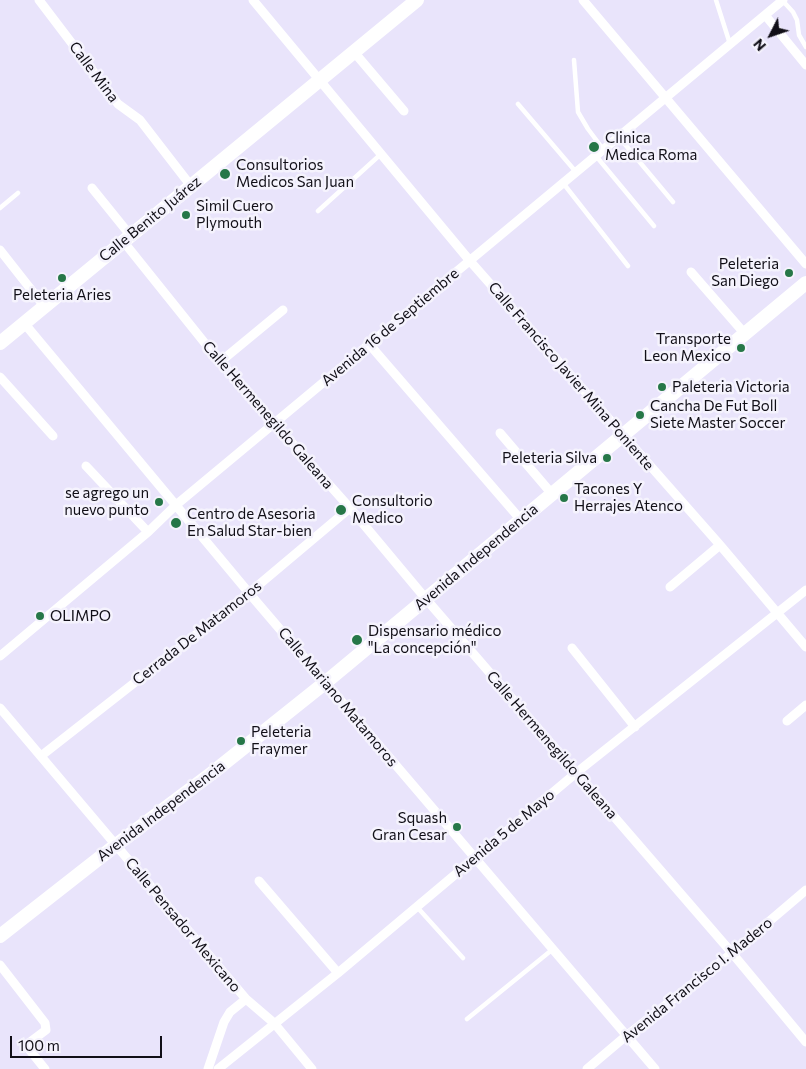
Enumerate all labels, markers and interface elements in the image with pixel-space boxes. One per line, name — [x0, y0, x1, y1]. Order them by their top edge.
north arrow — [746, 10, 796, 60]
text: N — [749, 36, 769, 55]
street label: Calle Mina — [65, 38, 123, 106]
place label: Clinica Medica Roma — [605, 129, 697, 164]
marker: Clinica Medica Roma — [587, 140, 601, 154]
place label: Consultorios Medicos San Juan — [236, 156, 354, 191]
marker: Consultorios Medicos San Juan — [218, 167, 232, 181]
street label: Calle Benito Juárez — [95, 172, 205, 266]
place label: Simil Cuero Plymouth — [196, 197, 274, 232]
marker: Simil Cuero Plymouth — [180, 209, 192, 221]
place label: Peleteria San Diego — [711, 255, 779, 290]
street label: Avenida 16 de Septiembre — [318, 264, 462, 390]
marker: Peleteria San Diego — [783, 267, 795, 279]
marker: Peleteria Aries — [56, 272, 68, 284]
street label: Calle Francisco Javier Mina Poniente — [484, 278, 658, 474]
place label: Peleteria Aries — [13, 286, 111, 304]
place label: Transporte Leon Mexico — [644, 330, 731, 365]
street label: Calle Hermenegildo Galeana — [199, 337, 337, 493]
marker: Transporte Leon Mexico — [735, 342, 747, 354]
place label: Paleteria Victoria — [672, 378, 790, 396]
marker: Paleteria Victoria — [656, 381, 668, 393]
place label: Cancha De Fut Boll Siete Master Soccer — [650, 397, 785, 432]
marker: Cancha De Fut Boll Siete Master Soccer — [634, 409, 646, 421]
place label: Peleteria Silva — [502, 449, 597, 467]
marker: Peleteria Silva — [601, 452, 613, 464]
place label: Tacones Y Herrajes Atenco — [574, 480, 683, 515]
place label: se agrego un nuevo punto — [64, 484, 149, 519]
place label: Consultorio Medico — [352, 492, 433, 527]
marker: Tacones Y Herrajes Atenco — [558, 492, 570, 504]
marker: se agrego un nuevo punto — [153, 496, 165, 508]
street label: Avenida Independencia — [410, 500, 542, 614]
marker: Consultorio Medico — [334, 503, 348, 517]
place label: Centro de Asesoria En Salud Star-bien — [187, 505, 316, 540]
marker: Centro de Asesoria En Salud Star-bien — [169, 516, 183, 530]
street label: Cerrada De Matamoros — [129, 577, 265, 689]
place label: OLIMPO — [50, 607, 111, 625]
marker: OLIMPO — [34, 610, 46, 622]
place label: Dispensario médico "La concepción" — [368, 622, 501, 657]
street label: Calle Mariano Matamoros — [274, 624, 402, 770]
marker: Dispensario médico "La concepción" — [350, 633, 364, 647]
street label: Calle Hermenegildo Galeana — [483, 667, 621, 823]
place label: Peleteria Fraymer — [251, 723, 311, 758]
marker: Peleteria Fraymer — [235, 735, 247, 747]
street label: Avenida Independencia — [93, 757, 229, 865]
street label: Avenida 5 de Mayo — [450, 786, 558, 880]
place label: Squash Gran Cesar — [372, 809, 447, 844]
marker: Squash Gran Cesar — [451, 821, 463, 833]
street label: Calle Pensador Mexicano — [121, 854, 245, 996]
street label: Avenida Francisco I. Madero — [618, 914, 776, 1046]
scale bar — [12, 1026, 165, 1058]
text: 100 m — [18, 1036, 60, 1054]

